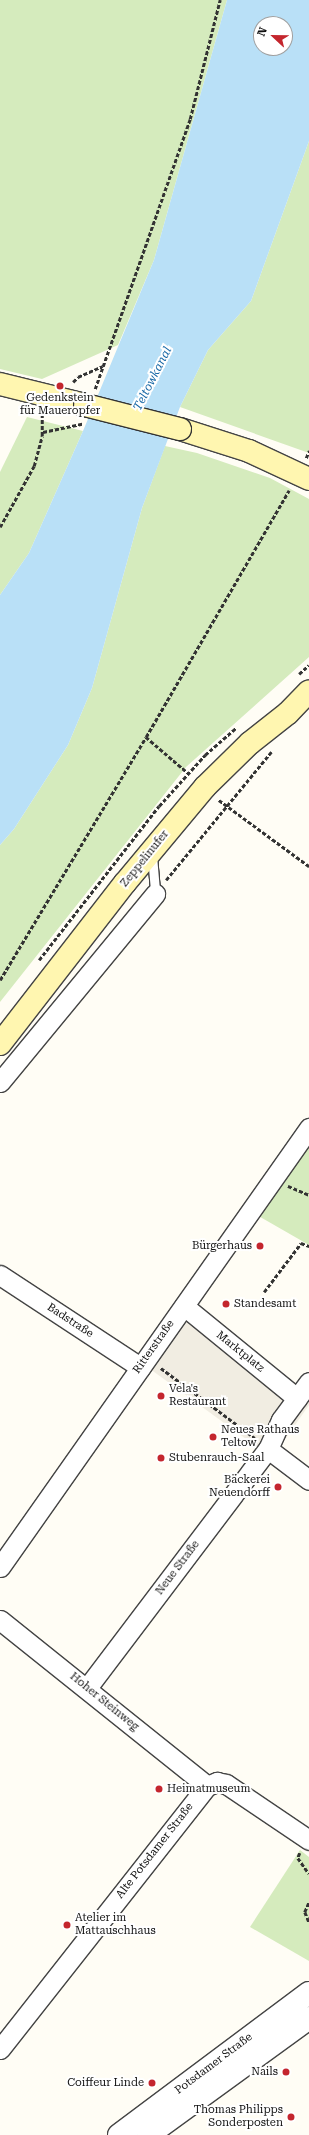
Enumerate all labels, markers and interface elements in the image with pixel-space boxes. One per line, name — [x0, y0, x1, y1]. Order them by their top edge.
north arrow — [253, 16, 293, 56]
text: N — [255, 25, 270, 38]
water label: Teltowkanal — [131, 345, 175, 413]
marker: Gedenkstein für Maueropfer — [55, 381, 65, 391]
place label: Gedenkstein für Maueropfer — [20, 392, 100, 418]
street label: Zeppelinufer — [118, 828, 172, 890]
place label: Bürgerhaus — [192, 1239, 252, 1253]
marker: Bürgerhaus — [255, 1241, 265, 1251]
place label: Standesamt — [234, 1297, 296, 1311]
marker: Standesamt — [221, 1299, 231, 1309]
street label: Badstraße — [44, 1301, 96, 1341]
street label: Ritterstraße — [131, 1318, 177, 1376]
street label: Marktplatz — [213, 1329, 267, 1375]
place label: Vela's Restaurant — [169, 1383, 226, 1409]
marker: Vela's Restaurant — [156, 1391, 166, 1401]
place label: Neues Rathaus Teltow — [221, 1424, 299, 1450]
marker: Neues Rathaus Teltow — [208, 1432, 218, 1442]
place label: Stubenrauch-Saal — [169, 1451, 264, 1465]
marker: Stubenrauch-Saal — [156, 1453, 166, 1463]
place label: Bäckerei Neuendorff — [209, 1474, 270, 1500]
marker: Bäckerei Neuendorff — [273, 1482, 283, 1492]
street label: Neue Straße — [153, 1538, 203, 1598]
street label: Hoher Steinweg — [67, 1670, 141, 1734]
place label: Heimatmuseum — [167, 1782, 250, 1796]
marker: Heimatmuseum — [154, 1784, 164, 1794]
street label: Alte Potsdamer Straße — [114, 1801, 196, 1901]
place label: Atelier im Mattauschhaus — [75, 1912, 156, 1938]
marker: Atelier im Mattauschhaus — [62, 1920, 72, 1930]
street label: Potsdamer Straße — [173, 2031, 255, 2097]
place label: Nails — [251, 2065, 278, 2079]
marker: Nails — [281, 2067, 291, 2077]
place label: Coiffeur Linde — [67, 2076, 144, 2090]
marker: Coiffeur Linde — [147, 2078, 157, 2088]
place label: Thomas Philipps Sonderposten — [194, 2104, 283, 2130]
marker: Thomas Philipps Sonderposten — [286, 2112, 296, 2122]

